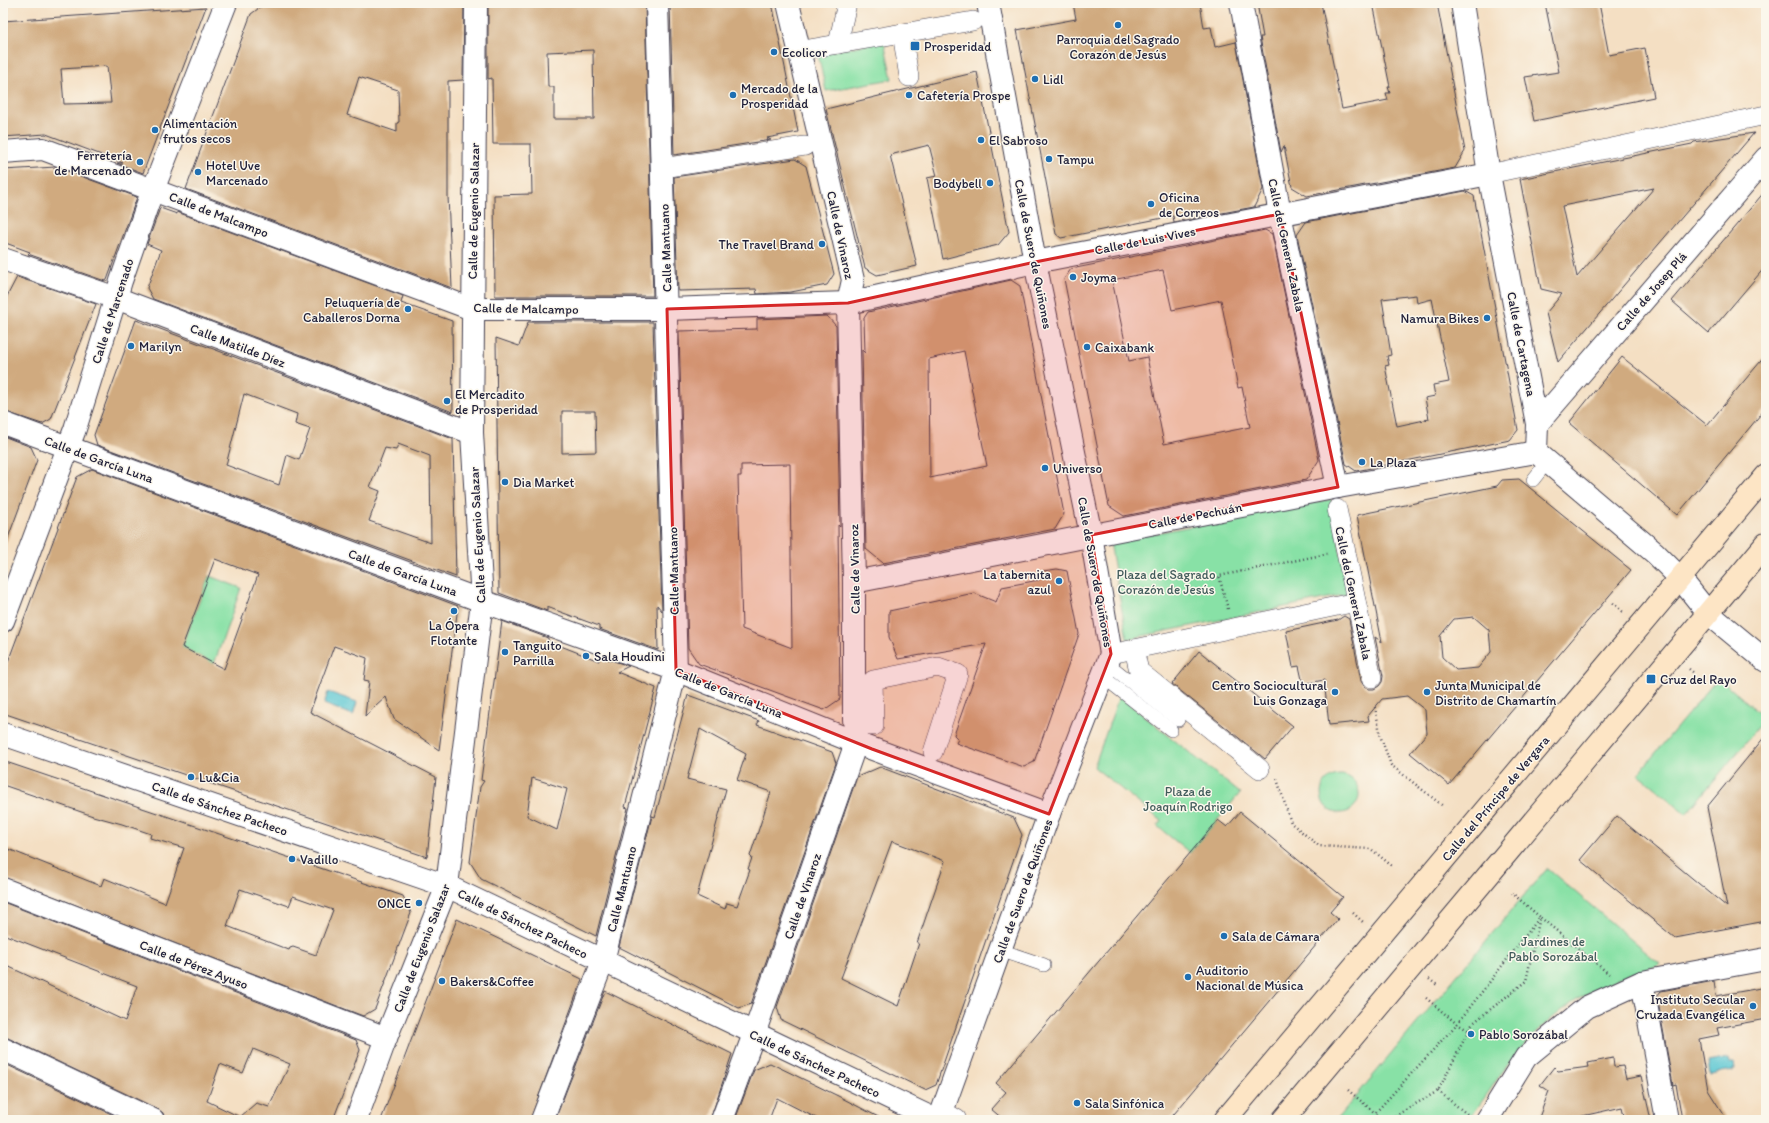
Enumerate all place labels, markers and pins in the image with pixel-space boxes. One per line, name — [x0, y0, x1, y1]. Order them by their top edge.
marker: Parroquia del Sagrado Corazón de Jesús — [1113, 20, 1123, 30]
place label: Parroquia del Sagrado Corazón de Jesús — [1057, 32, 1180, 62]
place label: Prosperidad — [924, 39, 991, 54]
marker: Prosperidad — [909, 40, 921, 52]
place label: Ecolicor — [782, 45, 828, 60]
marker: Ecolicor — [769, 47, 779, 57]
place label: Lidl — [1043, 72, 1064, 87]
marker: Lidl — [1030, 74, 1040, 84]
place label: Mercado de la Prosperidad — [741, 81, 818, 111]
place label: Cafetería Prospe — [917, 88, 1011, 103]
marker: Mercado de la Prosperidad — [728, 90, 738, 100]
marker: Cafetería Prospe — [904, 90, 914, 100]
place label: Alimentación frutos secos — [163, 116, 238, 146]
marker: Alimentación frutos secos — [150, 125, 160, 135]
place label: El Sabroso — [989, 133, 1048, 148]
marker: El Sabroso — [976, 135, 986, 145]
place label: Ferretería de Marcenado — [54, 148, 132, 178]
place label: Tampu — [1057, 152, 1094, 167]
marker: Tampu — [1044, 154, 1054, 164]
marker: Ferretería de Marcenado — [135, 157, 145, 167]
place label: Hotel Uve Marcenado — [206, 158, 269, 188]
marker: Hotel Uve Marcenado — [193, 167, 203, 177]
place label: Bodybell — [933, 176, 982, 191]
marker: Bodybell — [985, 178, 995, 188]
place label: Oficina de Correos — [1159, 190, 1219, 220]
marker: Oficina de Correos — [1146, 199, 1156, 209]
place label: The Travel Brand — [718, 237, 814, 252]
marker: The Travel Brand — [817, 239, 827, 249]
place label: Joyma — [1081, 270, 1117, 285]
marker: Joyma — [1068, 272, 1078, 282]
place label: Peluquería de Caballeros Dorna — [303, 295, 400, 325]
marker: Peluquería de Caballeros Dorna — [403, 304, 413, 314]
place label: Namura Bikes — [1400, 311, 1479, 326]
marker: Namura Bikes — [1482, 313, 1492, 323]
place label: Marilyn — [139, 339, 182, 354]
place label: Caixabank — [1095, 340, 1155, 355]
marker: Marilyn — [126, 341, 136, 351]
marker: Caixabank — [1082, 342, 1092, 352]
place label: El Mercadito de Prosperidad — [455, 387, 538, 417]
marker: El Mercadito de Prosperidad — [442, 396, 452, 406]
place label: La Plaza — [1370, 455, 1417, 470]
marker: La Plaza — [1357, 457, 1367, 467]
place label: Universo — [1053, 461, 1102, 476]
marker: Universo — [1040, 463, 1050, 473]
place label: Dia Market — [513, 475, 574, 490]
marker: Dia Market — [500, 477, 510, 487]
place label: La tabernita azul — [983, 567, 1052, 597]
marker: La tabernita azul — [1054, 576, 1064, 586]
marker: La Ópera Flotante — [449, 606, 459, 616]
place label: La Ópera Flotante — [429, 618, 479, 648]
place label: Tanguito Parrilla — [513, 638, 562, 668]
marker: Tanguito Parrilla — [500, 647, 510, 657]
place label: Sala Houdini — [594, 649, 665, 664]
marker: Sala Houdini — [581, 651, 591, 661]
place label: Cruz del Rayo — [1660, 672, 1737, 687]
marker: Cruz del Rayo — [1645, 673, 1657, 685]
place label: Centro Sociocultural Luis Gonzaga — [1212, 678, 1328, 708]
place label: Junta Municipal de Distrito de Chamartín — [1435, 678, 1557, 708]
marker: Centro Sociocultural Luis Gonzaga — [1330, 687, 1340, 697]
marker: Junta Municipal de Distrito de Chamartín — [1422, 687, 1432, 697]
place label: Lu&Cia — [199, 770, 240, 785]
marker: Lu&Cia — [186, 772, 196, 782]
place label: Vadillo — [300, 852, 339, 867]
marker: Vadillo — [287, 854, 297, 864]
place label: ONCE — [377, 896, 411, 911]
marker: ONCE — [414, 898, 424, 908]
place label: Sala de Cámara — [1232, 929, 1320, 944]
marker: Sala de Cámara — [1219, 931, 1229, 941]
place label: Auditorio Nacional de Música — [1196, 963, 1304, 993]
marker: Auditorio Nacional de Música — [1183, 972, 1193, 982]
place label: Bakers&Coffee — [450, 974, 534, 989]
marker: Bakers&Coffee — [437, 976, 447, 986]
place label: Instituto Secular Cruzada Evangélica — [1636, 992, 1745, 1022]
marker: Instituto Secular Cruzada Evangélica — [1748, 1001, 1758, 1011]
place label: Pablo Sorozábal — [1479, 1027, 1568, 1042]
marker: Pablo Sorozábal — [1466, 1029, 1476, 1039]
place label: Sala Sinfónica — [1085, 1096, 1165, 1111]
marker: Sala Sinfónica — [1072, 1098, 1082, 1108]

